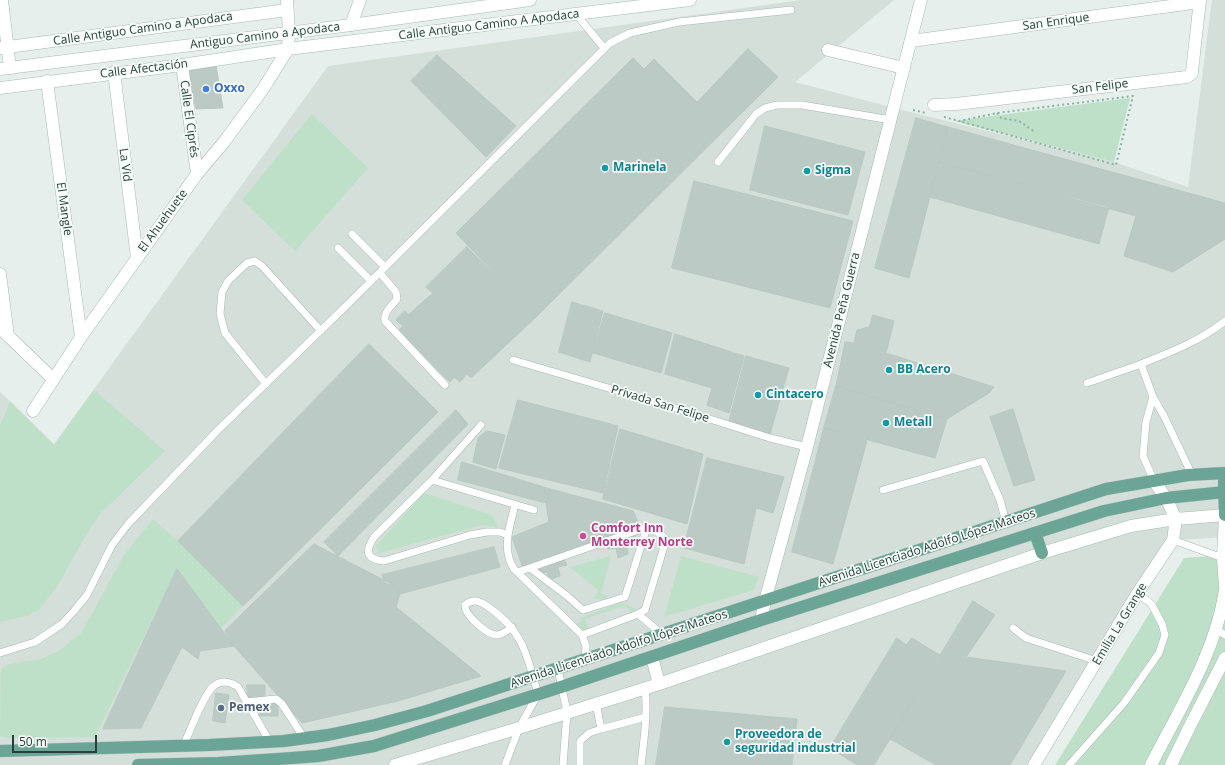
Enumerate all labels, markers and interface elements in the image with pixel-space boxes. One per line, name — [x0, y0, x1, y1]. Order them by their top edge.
street label: Calle Antiguo Camino A Apodaca — [398, 7, 580, 43]
street label: Calle Antiguo Camino a Apodaca — [52, 9, 234, 49]
street label: San Enrique — [1022, 10, 1090, 34]
street label: Antiguo Camino a Apodaca — [189, 20, 341, 52]
street label: Calle Afectación — [99, 56, 189, 82]
street label: San Felipe — [1071, 76, 1129, 98]
street label: Calle El Ciprés — [176, 79, 202, 159]
place label: Oxxo — [214, 82, 245, 96]
marker: Oxxo — [201, 84, 211, 94]
street label: La Vid — [116, 147, 134, 183]
place label: Marinela — [613, 161, 667, 175]
marker: Marinela — [600, 163, 610, 173]
place label: Sigma — [815, 164, 851, 178]
marker: Sigma — [802, 166, 812, 176]
street label: El Mangle — [53, 181, 75, 237]
street label: El Ahuehuete — [135, 187, 191, 255]
street label: Avenida Peña Guerra — [821, 251, 863, 369]
place label: BB Acero — [897, 363, 951, 377]
marker: BB Acero — [884, 365, 894, 375]
street label: Privada San Felipe — [609, 382, 711, 426]
place label: Cintacero — [766, 388, 824, 402]
marker: Cintacero — [753, 390, 763, 400]
place label: Metall — [894, 416, 932, 430]
marker: Metall — [881, 418, 891, 428]
street label: Avenida Licenciado Adolfo López Mateos — [817, 506, 1037, 590]
place label: Comfort Inn Monterrey Norte — [591, 522, 693, 550]
marker: Comfort Inn Monterrey Norte — [578, 531, 588, 541]
street label: Emilia La Grange — [1090, 580, 1150, 668]
street label: Avenida Licenciado Adolfo López Mateos — [509, 607, 729, 691]
place label: Pemex — [229, 701, 269, 715]
marker: Pemex — [216, 703, 226, 713]
scale bar — [14, 727, 99, 753]
place label: Proveedora de seguridad industrial — [735, 728, 856, 756]
text: 50 m — [19, 733, 47, 750]
marker: Proveedora de seguridad industrial — [722, 737, 732, 747]

